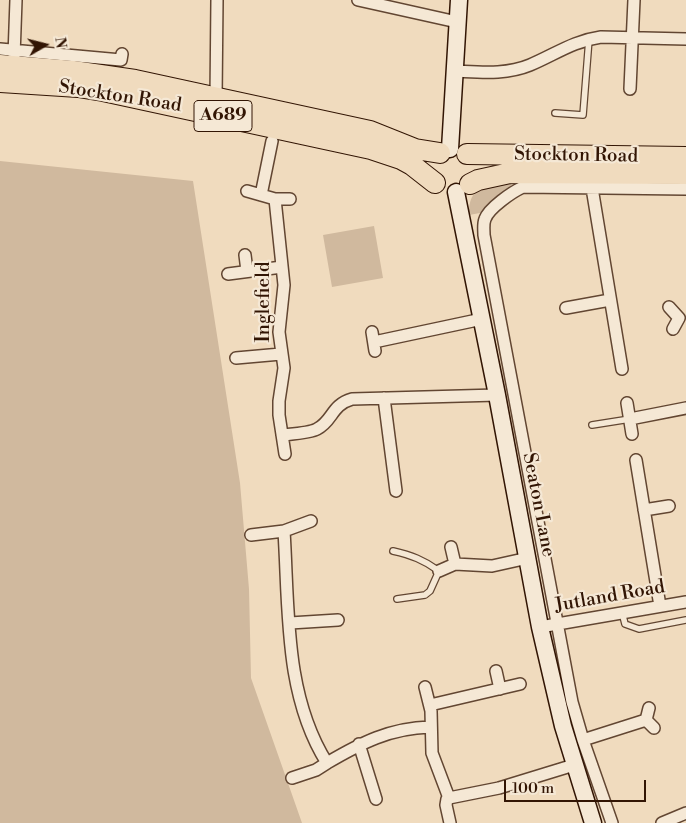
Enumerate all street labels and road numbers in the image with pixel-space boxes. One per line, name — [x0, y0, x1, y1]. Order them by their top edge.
street label: Stockton Road — [57, 76, 183, 118]
road number: A689 — [194, 100, 252, 132]
street label: Stockton Road — [514, 144, 638, 168]
street label: Inglefield — [253, 261, 275, 343]
street label: Seaton Lane — [517, 451, 559, 559]
street label: Jutland Road — [553, 576, 667, 618]

